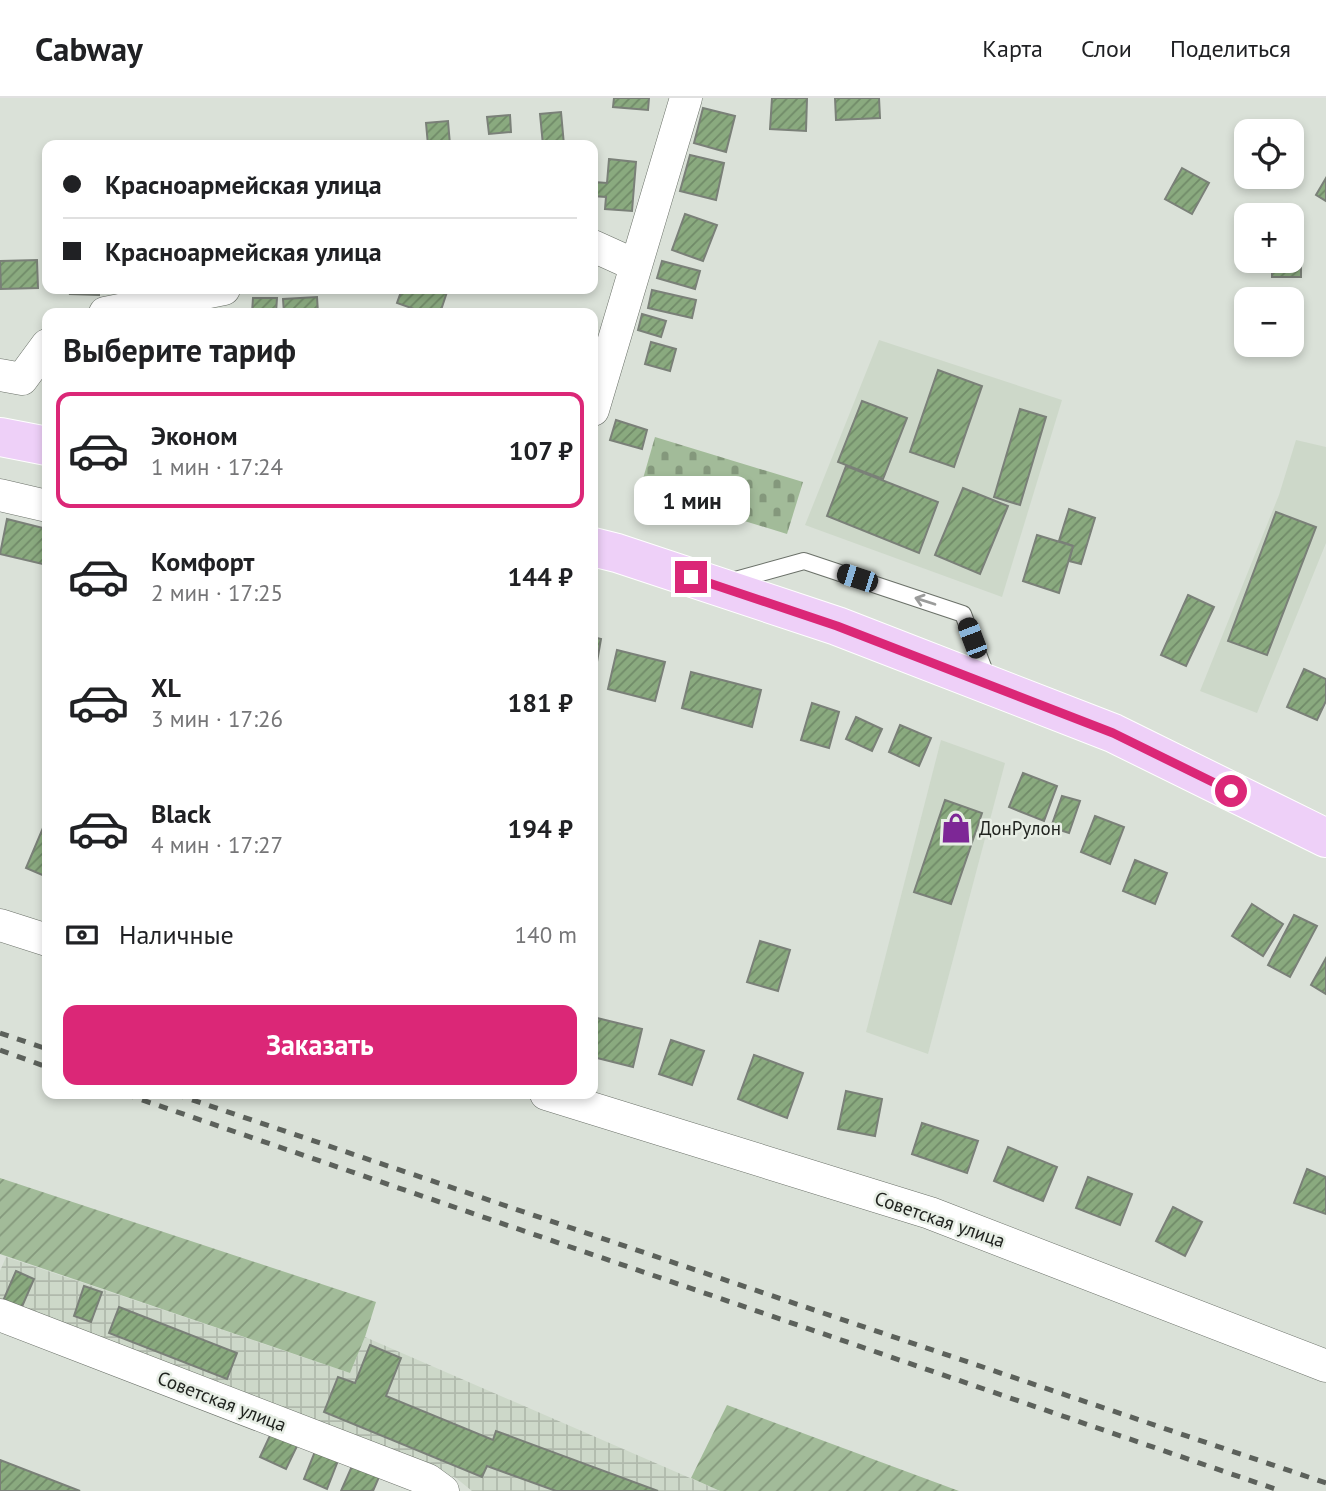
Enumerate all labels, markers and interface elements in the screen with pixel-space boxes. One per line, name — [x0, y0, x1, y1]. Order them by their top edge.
text: Cabway — [35, 27, 143, 70]
text: Карта — [982, 33, 1043, 64]
text: Слои — [1081, 33, 1132, 64]
text: Поделиться — [1170, 33, 1291, 64]
map controls — [1234, 119, 1304, 357]
button: locate — [1234, 119, 1304, 189]
text: Красноармейская улица — [105, 168, 382, 201]
button: + — [1234, 203, 1304, 273]
text: Красноармейская улица — [105, 235, 382, 268]
button: − — [1234, 287, 1304, 357]
text: Выберите тариф — [63, 329, 296, 371]
icon: car — [67, 419, 130, 482]
text: Эконом — [151, 419, 238, 452]
text: 107 ₽ — [509, 434, 573, 467]
text: 1 мин · 17:24 — [151, 452, 283, 481]
callout: 1 мин — [633, 476, 749, 524]
text: 1 мин — [662, 486, 722, 515]
icon: car — [67, 545, 130, 608]
text: Комфорт — [151, 545, 254, 578]
text: 144 ₽ — [507, 560, 573, 593]
route end — [675, 561, 707, 593]
car — [834, 562, 881, 594]
text: 2 мин · 17:25 — [151, 578, 283, 607]
one-way arrow — [914, 594, 936, 606]
car — [955, 615, 990, 661]
icon: car — [67, 671, 130, 734]
text: XL — [151, 671, 181, 704]
text: 181 ₽ — [507, 686, 573, 719]
text: 3 мин · 17:26 — [151, 704, 283, 733]
route start — [1215, 775, 1247, 807]
icon: car — [67, 797, 130, 860]
text: Black — [151, 797, 211, 830]
shop icon: ДонРулон — [939, 811, 973, 845]
text: 194 ₽ — [507, 812, 573, 845]
place label: ДонРулон — [979, 816, 1061, 840]
text: 4 мин · 17:27 — [151, 830, 283, 859]
icon: cash — [63, 916, 101, 954]
text: Наличные — [119, 918, 234, 951]
text: 140 m — [515, 920, 577, 949]
button: Заказать — [63, 1005, 577, 1085]
street label: Советская улица — [872, 1185, 1008, 1253]
street label: Советская улица — [154, 1365, 290, 1437]

